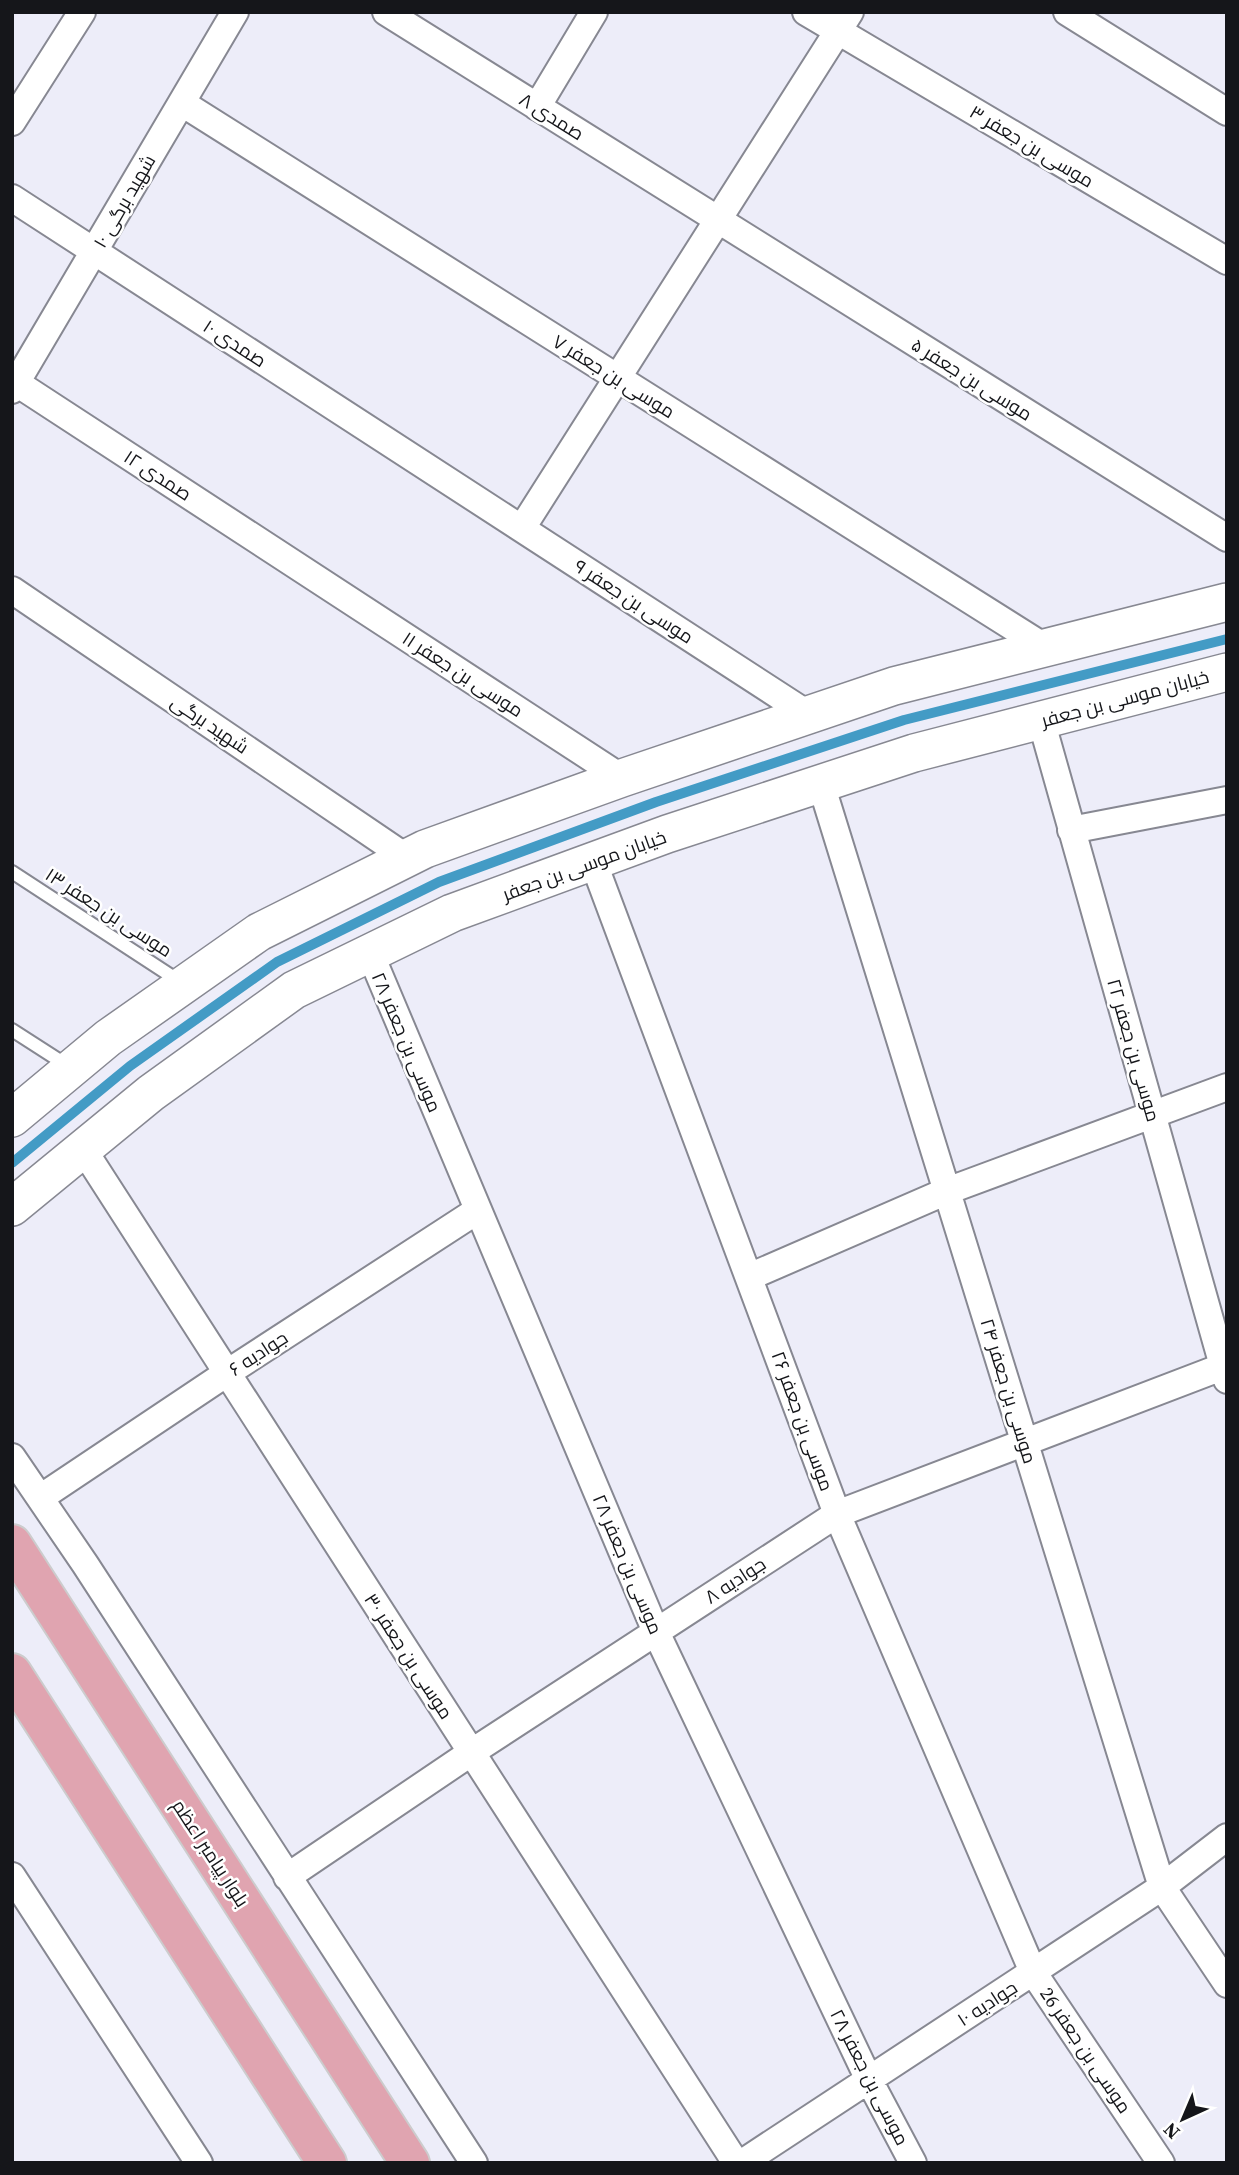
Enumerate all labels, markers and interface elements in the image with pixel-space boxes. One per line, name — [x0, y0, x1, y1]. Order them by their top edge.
street label: صمدی ۸ — [515, 86, 589, 146]
street label: موسی بن جعفر ۳ — [965, 99, 1099, 193]
street label: شهید برگی ۱۰ — [87, 150, 161, 252]
street label: صمدی ۱۰ — [198, 313, 272, 373]
street label: موسی بن جعفر ۷ — [548, 328, 680, 424]
street label: موسی بن جعفر ۵ — [907, 331, 1037, 427]
street label: صمدی ۱۲ — [119, 443, 197, 507]
street label: موسی بن جعفر ۹ — [569, 553, 699, 649]
street label: موسی بن جعفر ۱۱ — [397, 625, 529, 723]
street label: خیابان موسی بن جعفر — [1037, 663, 1212, 733]
street label: شهید برگی — [166, 688, 254, 760]
street label: خیابان موسی بن جعفر — [497, 823, 670, 907]
street label: موسی بن جعفر ۱۳ — [40, 861, 178, 963]
street label: موسی بن جعفر ۲۸ — [366, 968, 448, 1116]
street label: موسی بن جعفر ۲۲ — [1101, 975, 1167, 1125]
street label: موسی بن جعفر ۲۴ — [975, 1315, 1043, 1467]
street label: جوادیه ۶ — [223, 1324, 293, 1382]
street label: موسی بن جعفر ۲۶ — [766, 1348, 840, 1494]
street label: موسی بن جعفر ۲۸ — [587, 1490, 669, 1638]
street label: جوادیه ۸ — [699, 1551, 771, 1609]
street label: موسی بن جعفر ۳۰ — [359, 1588, 459, 1724]
street label: بلوار پیامبر اعظم — [166, 1794, 256, 1913]
street label: جوادیه ۱۰ — [952, 1974, 1022, 2032]
street label: موسی بن جعفر 26 — [1034, 1982, 1138, 2118]
street label: موسی بن جعفر ۲۸ — [824, 2004, 916, 2150]
north arrow — [1148, 2084, 1218, 2154]
text: N — [1157, 2117, 1185, 2145]

